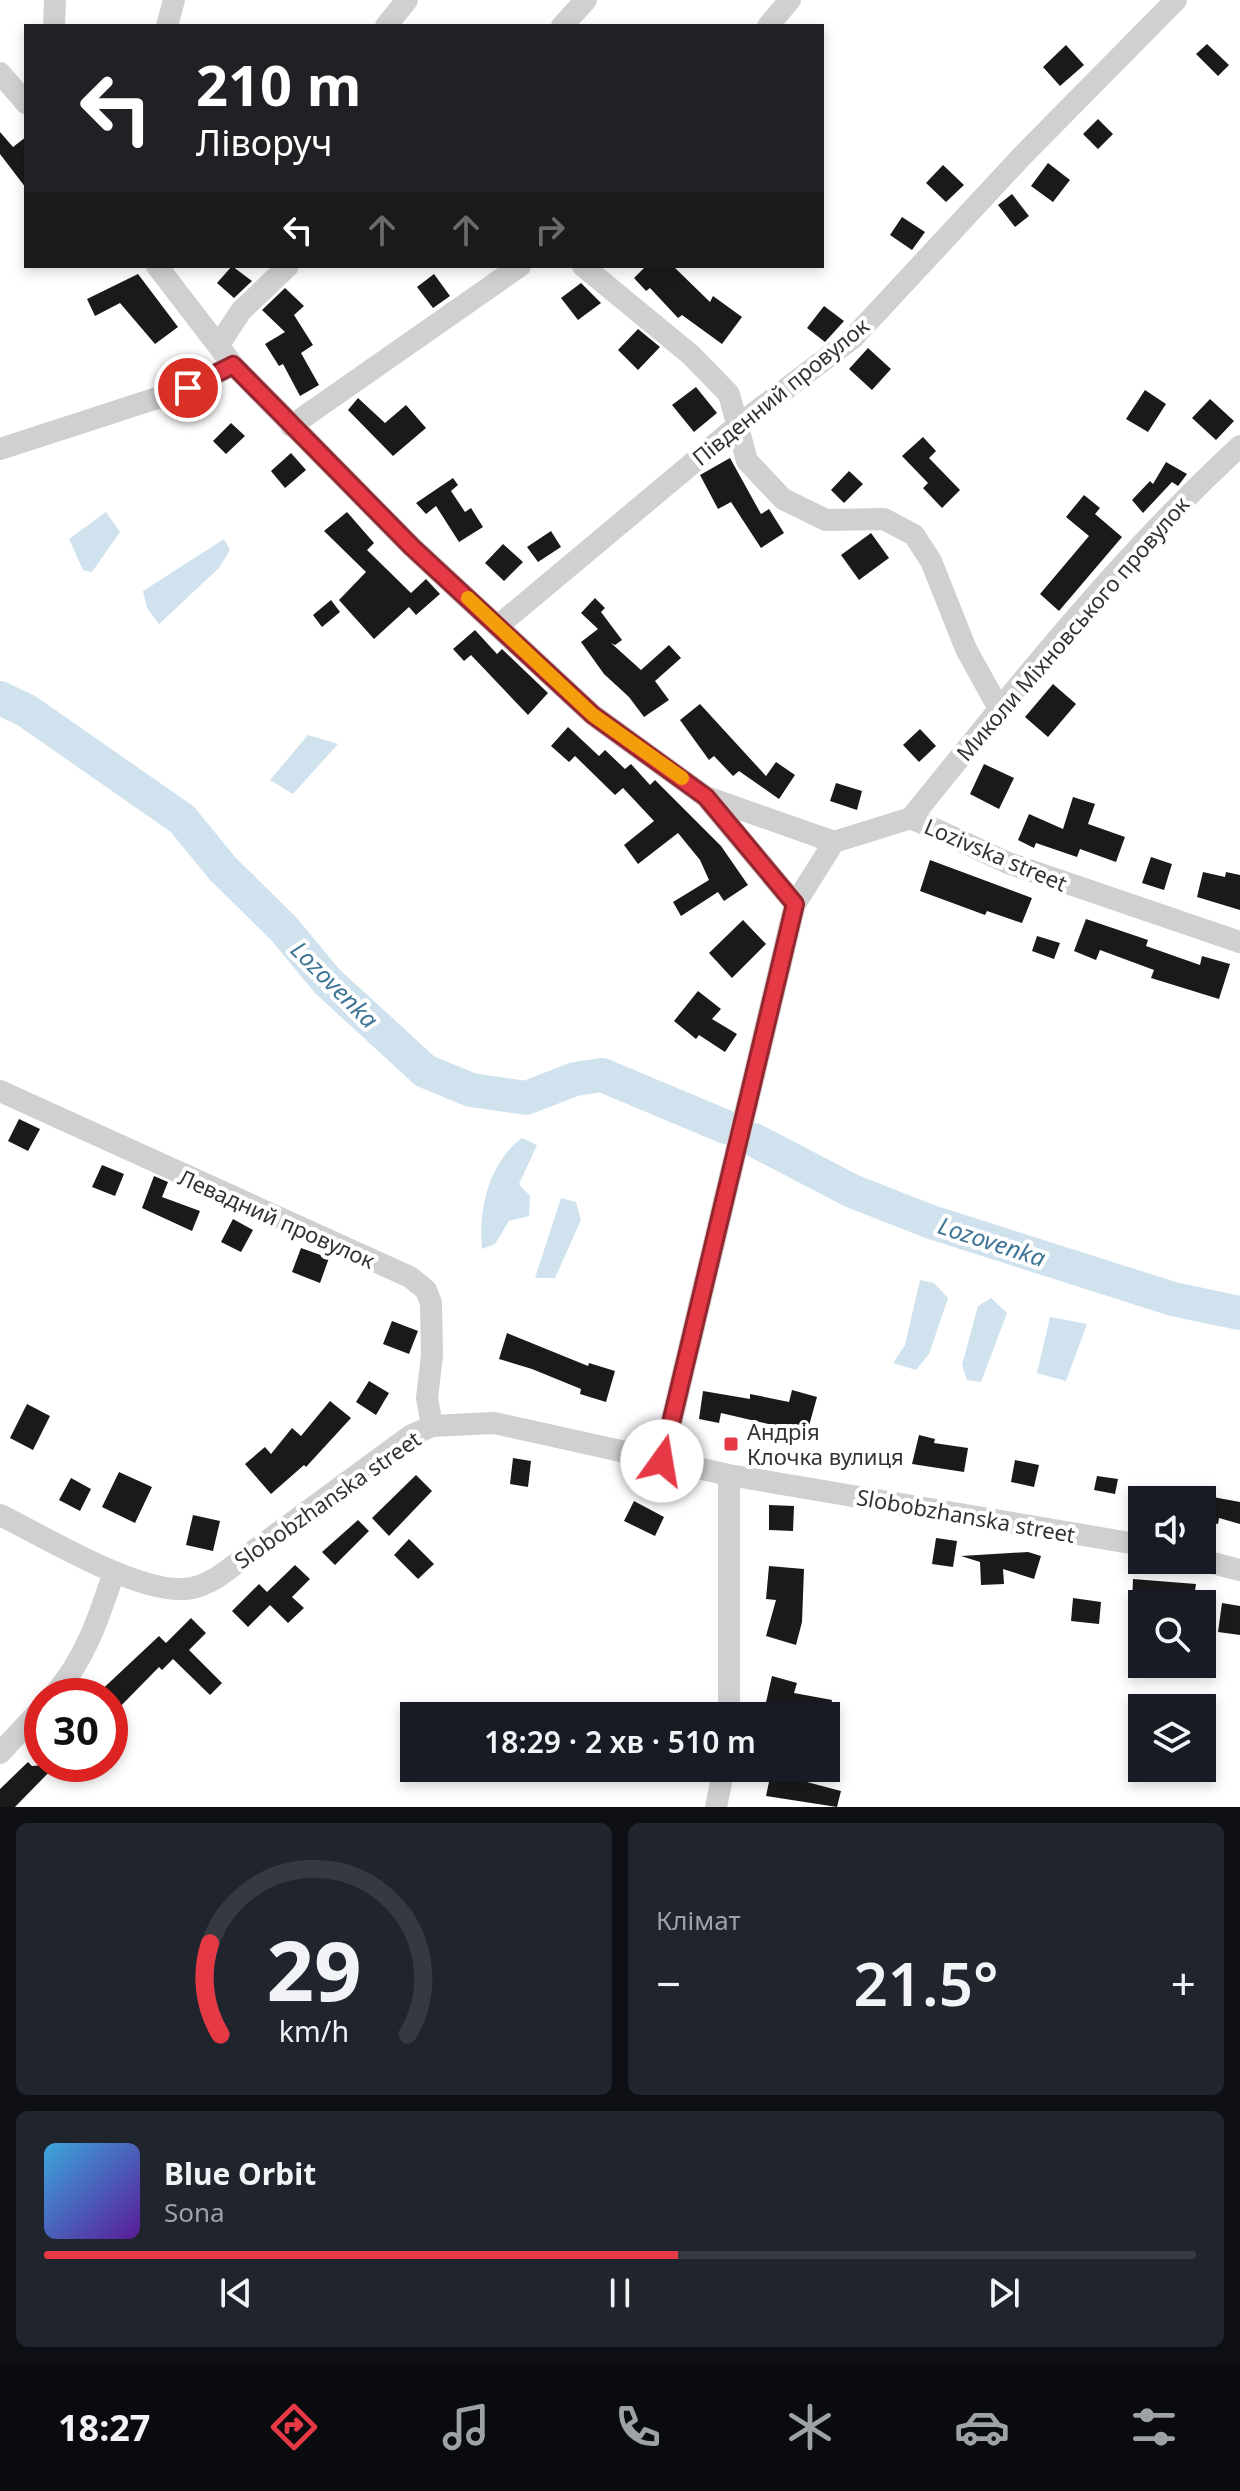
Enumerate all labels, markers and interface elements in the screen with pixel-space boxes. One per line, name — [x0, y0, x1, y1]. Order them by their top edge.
text: 210 m — [196, 46, 361, 122]
icon: left — [64, 56, 168, 160]
text: Ліворуч — [196, 118, 332, 167]
icon: left — [276, 208, 320, 252]
icon: ahead — [360, 208, 404, 252]
icon: ahead — [444, 208, 488, 252]
icon: right — [528, 208, 572, 252]
street label: Південний провулок — [685, 310, 875, 472]
pin — [154, 354, 222, 422]
icon: arrive — [166, 366, 210, 410]
street label: Миколи Міхновського провулок — [949, 489, 1195, 767]
street label: Lozivska street — [920, 810, 1072, 898]
water label: Lozovenka — [284, 933, 386, 1035]
street label: Левадний провулок — [174, 1161, 380, 1275]
water label: Lozovenka — [934, 1208, 1050, 1274]
place label: Андрія Клочка вулиця — [747, 1416, 904, 1471]
position arrow — [620, 1419, 704, 1503]
street label: Slobobzhanska street — [228, 1423, 426, 1575]
marker: Андрія Клочка вулиця — [722, 1435, 740, 1453]
street label: Slobobzhanska street — [854, 1481, 1078, 1549]
map controls — [1128, 1486, 1216, 1782]
button: sound — [1128, 1486, 1216, 1574]
button: search — [1128, 1590, 1216, 1678]
speed limit sign: 30 — [24, 1678, 128, 1782]
button: layers — [1128, 1694, 1216, 1782]
text: 18:29 · 2 хв · 510 m — [484, 1721, 756, 1762]
text: Клімат — [656, 1902, 740, 1938]
text: 29 — [266, 1912, 362, 2025]
text: 21.5° — [853, 1942, 999, 2024]
text: − — [656, 1953, 681, 2013]
text: + — [1171, 1953, 1196, 2013]
text: km/h — [279, 2011, 349, 2050]
text: Blue Orbit — [164, 2153, 316, 2194]
text: Sona — [164, 2194, 225, 2230]
icon: previous — [214, 2271, 258, 2315]
icon: pause — [598, 2271, 642, 2315]
icon: next — [982, 2271, 1026, 2315]
icon: directions — [266, 2399, 322, 2455]
icon: music — [438, 2399, 494, 2455]
icon: phone — [610, 2399, 666, 2455]
icon: climate — [782, 2399, 838, 2455]
icon: car — [954, 2399, 1010, 2455]
icon: filters — [1126, 2399, 1182, 2455]
text: 18:27 — [58, 2403, 150, 2452]

